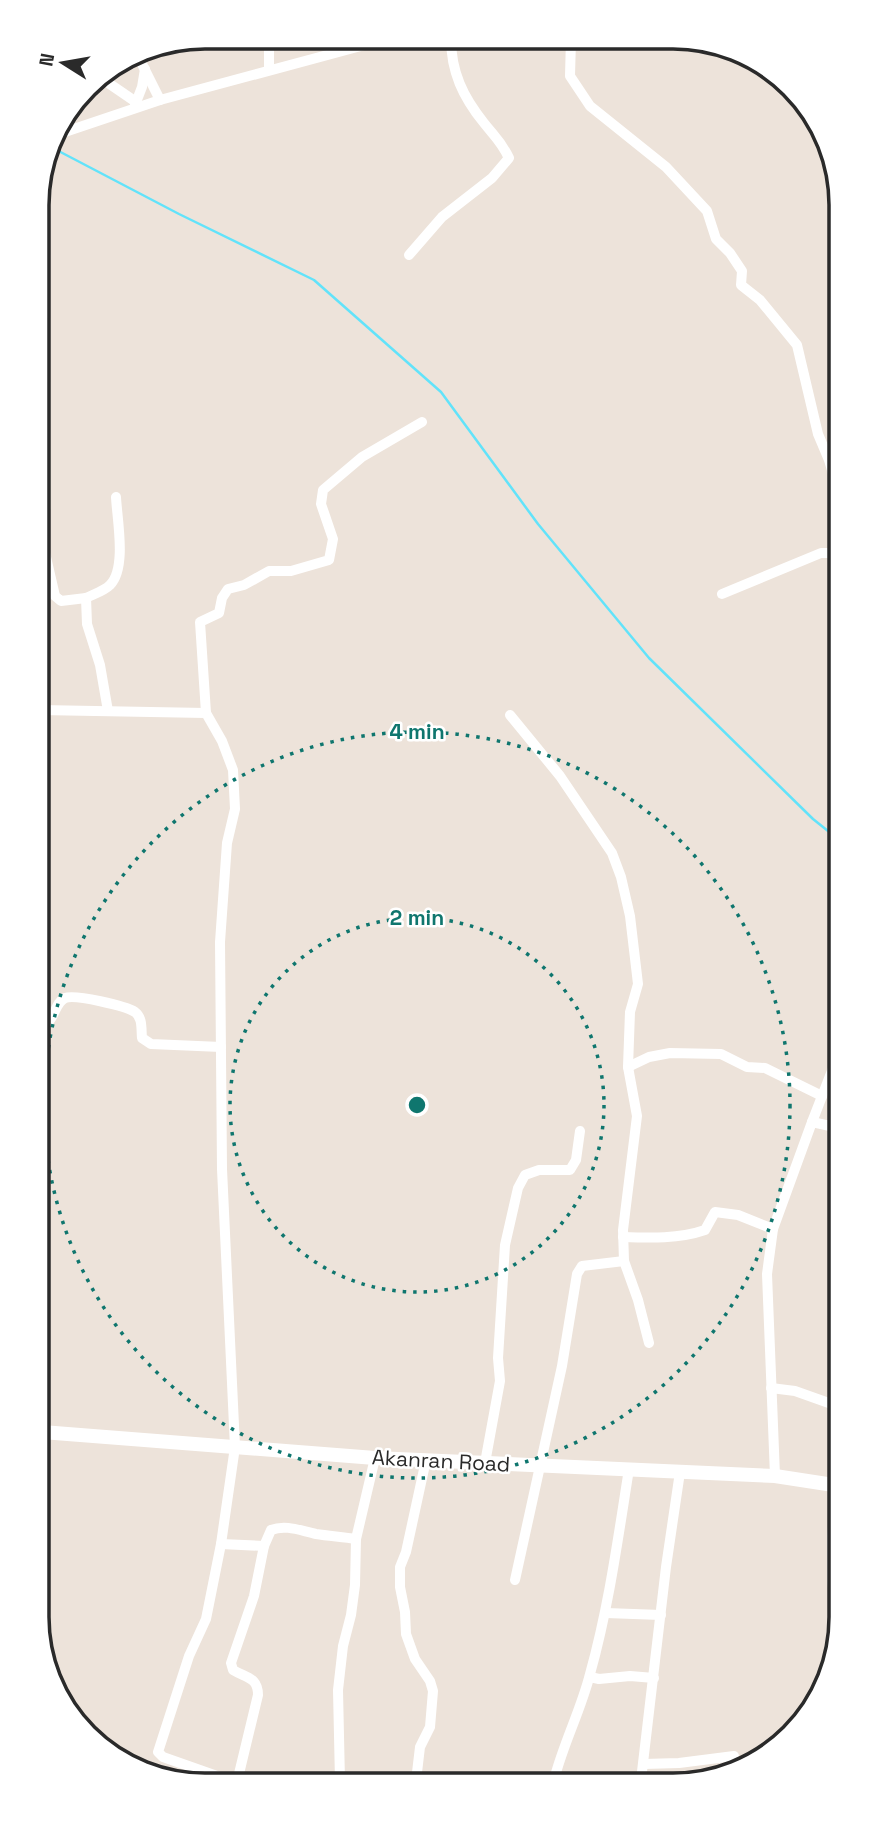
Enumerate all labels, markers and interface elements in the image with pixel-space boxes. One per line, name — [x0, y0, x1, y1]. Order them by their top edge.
north arrow — [28, 28, 98, 98]
text: N — [33, 51, 60, 68]
text: 4 min — [389, 718, 445, 745]
text: 2 min — [390, 904, 444, 931]
centre of rings — [405, 1093, 429, 1117]
street label: Akanran Road — [371, 1443, 511, 1478]

